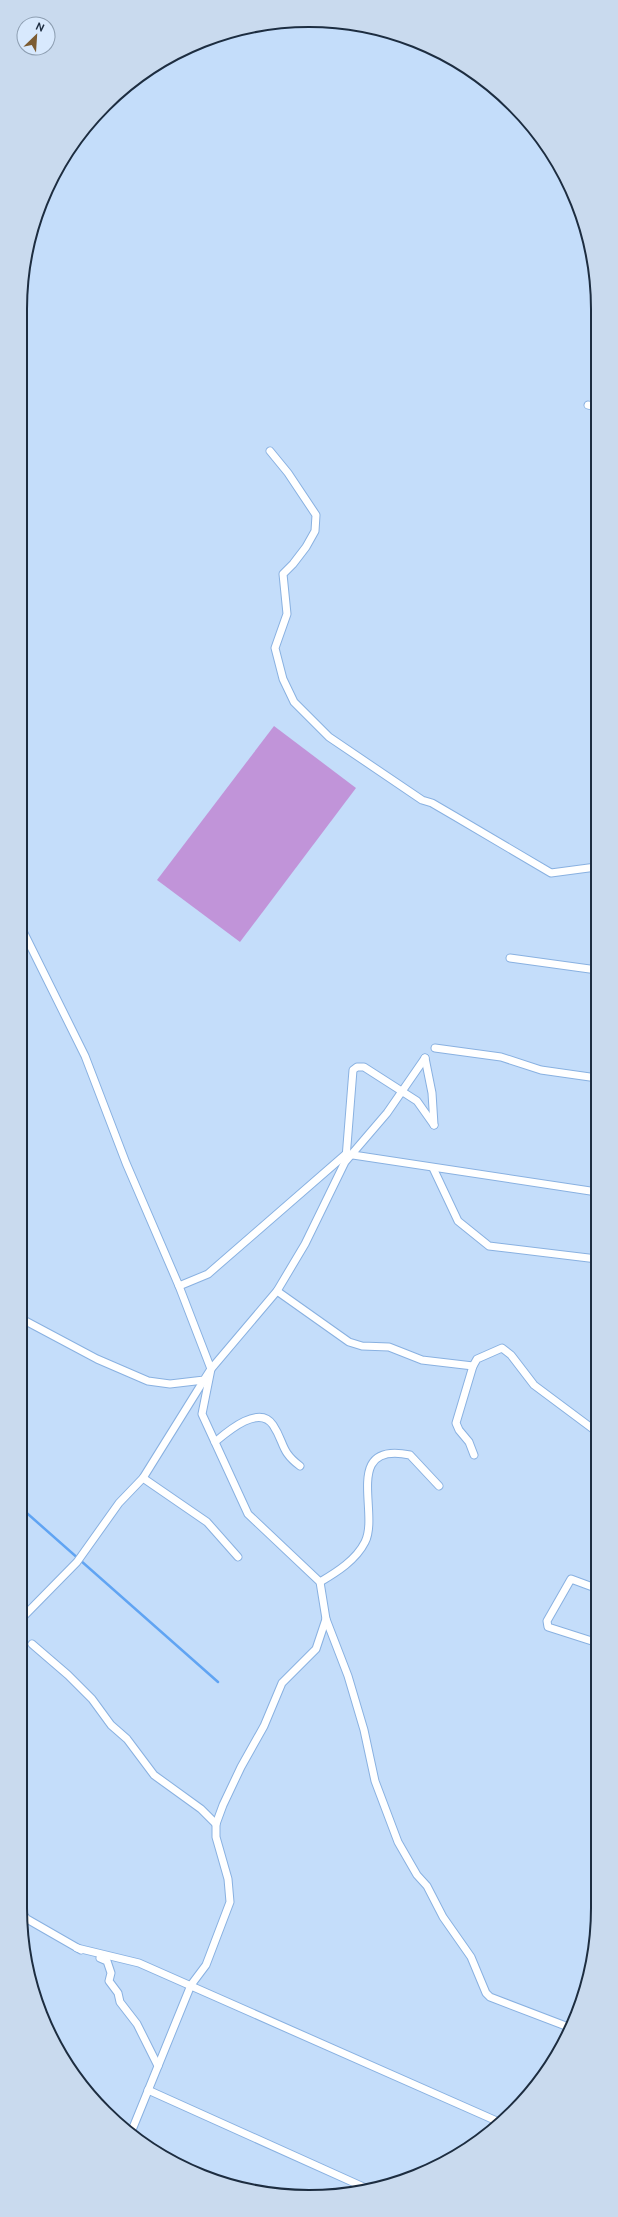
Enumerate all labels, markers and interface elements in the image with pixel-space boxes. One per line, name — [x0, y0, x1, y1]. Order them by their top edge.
north arrow — [16, 16, 56, 56]
text: N — [34, 20, 46, 34]

